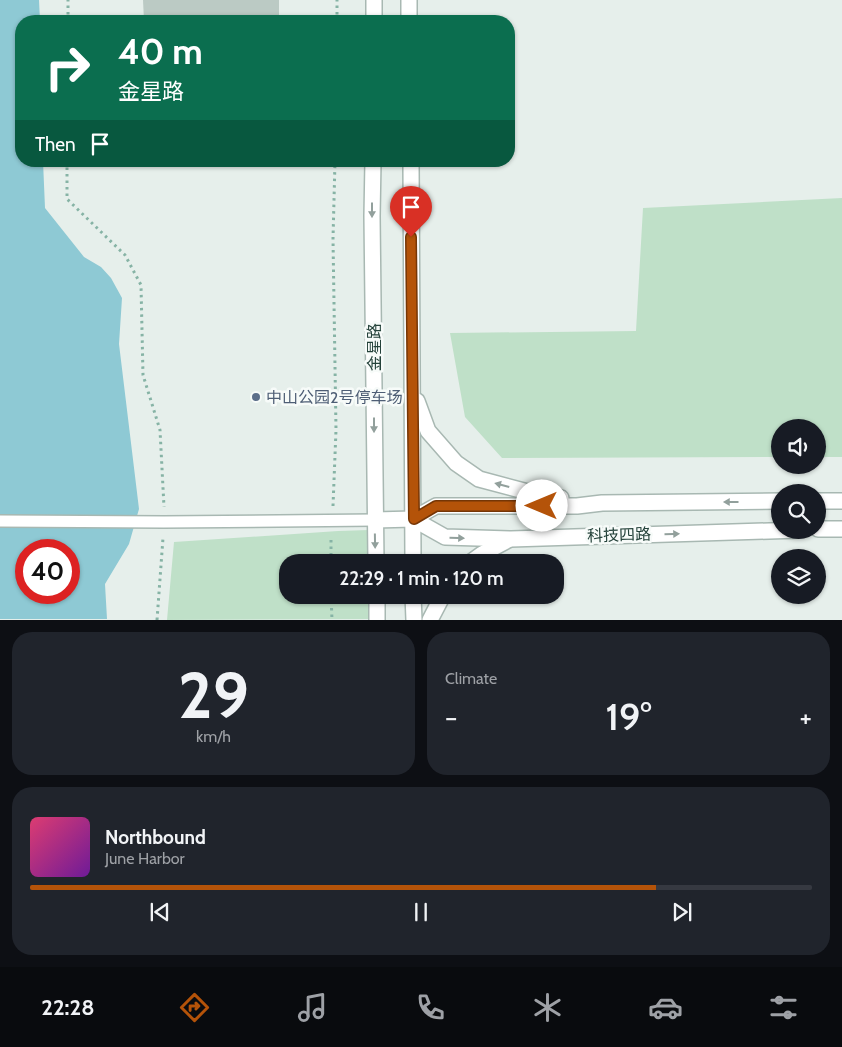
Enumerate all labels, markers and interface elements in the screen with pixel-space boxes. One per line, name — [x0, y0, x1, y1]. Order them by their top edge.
text: 40 m — [118, 30, 203, 73]
icon: right — [35, 35, 100, 100]
text: 金星路 — [118, 78, 184, 105]
icon: arrive — [86, 130, 114, 158]
text: Then — [35, 133, 76, 156]
pin — [390, 186, 432, 237]
icon: arrive — [397, 193, 425, 221]
one-way arrow — [368, 202, 376, 218]
street label: 金星路 — [365, 323, 384, 371]
place label: 中山公园2号停车场 — [266, 388, 402, 407]
marker: 中山公园2号停车场 — [250, 391, 262, 403]
one-way arrow — [370, 417, 378, 433]
map controls — [771, 419, 826, 604]
button: sound — [771, 419, 826, 474]
position arrow — [515, 479, 567, 531]
one-way arrow — [495, 481, 510, 489]
button: search — [771, 484, 826, 539]
one-way arrow — [723, 498, 739, 506]
street label: 科技四路 — [587, 524, 651, 546]
one-way arrow — [665, 529, 681, 537]
one-way arrow — [372, 534, 380, 550]
one-way arrow — [450, 534, 466, 542]
speed limit sign: 40 — [15, 539, 80, 604]
button: layers — [771, 549, 826, 604]
text: 22:29 · 1 min · 120 m — [339, 567, 504, 590]
text: 29 — [178, 655, 249, 734]
text: Climate — [445, 669, 497, 688]
text: 19° — [606, 693, 651, 740]
text: − — [445, 700, 457, 734]
text: + — [800, 700, 812, 734]
text: km/h — [196, 727, 231, 746]
text: Northbound — [105, 826, 206, 849]
text: June Harbor — [105, 849, 185, 868]
icon: previous — [146, 898, 174, 926]
icon: pause — [407, 898, 435, 926]
icon: next — [668, 898, 696, 926]
icon: directions — [177, 990, 212, 1025]
icon: music — [295, 990, 330, 1025]
icon: phone — [413, 990, 448, 1025]
icon: climate — [530, 990, 565, 1025]
icon: car — [648, 990, 683, 1025]
icon: filters — [766, 990, 801, 1025]
text: 22:28 — [41, 994, 94, 1021]

